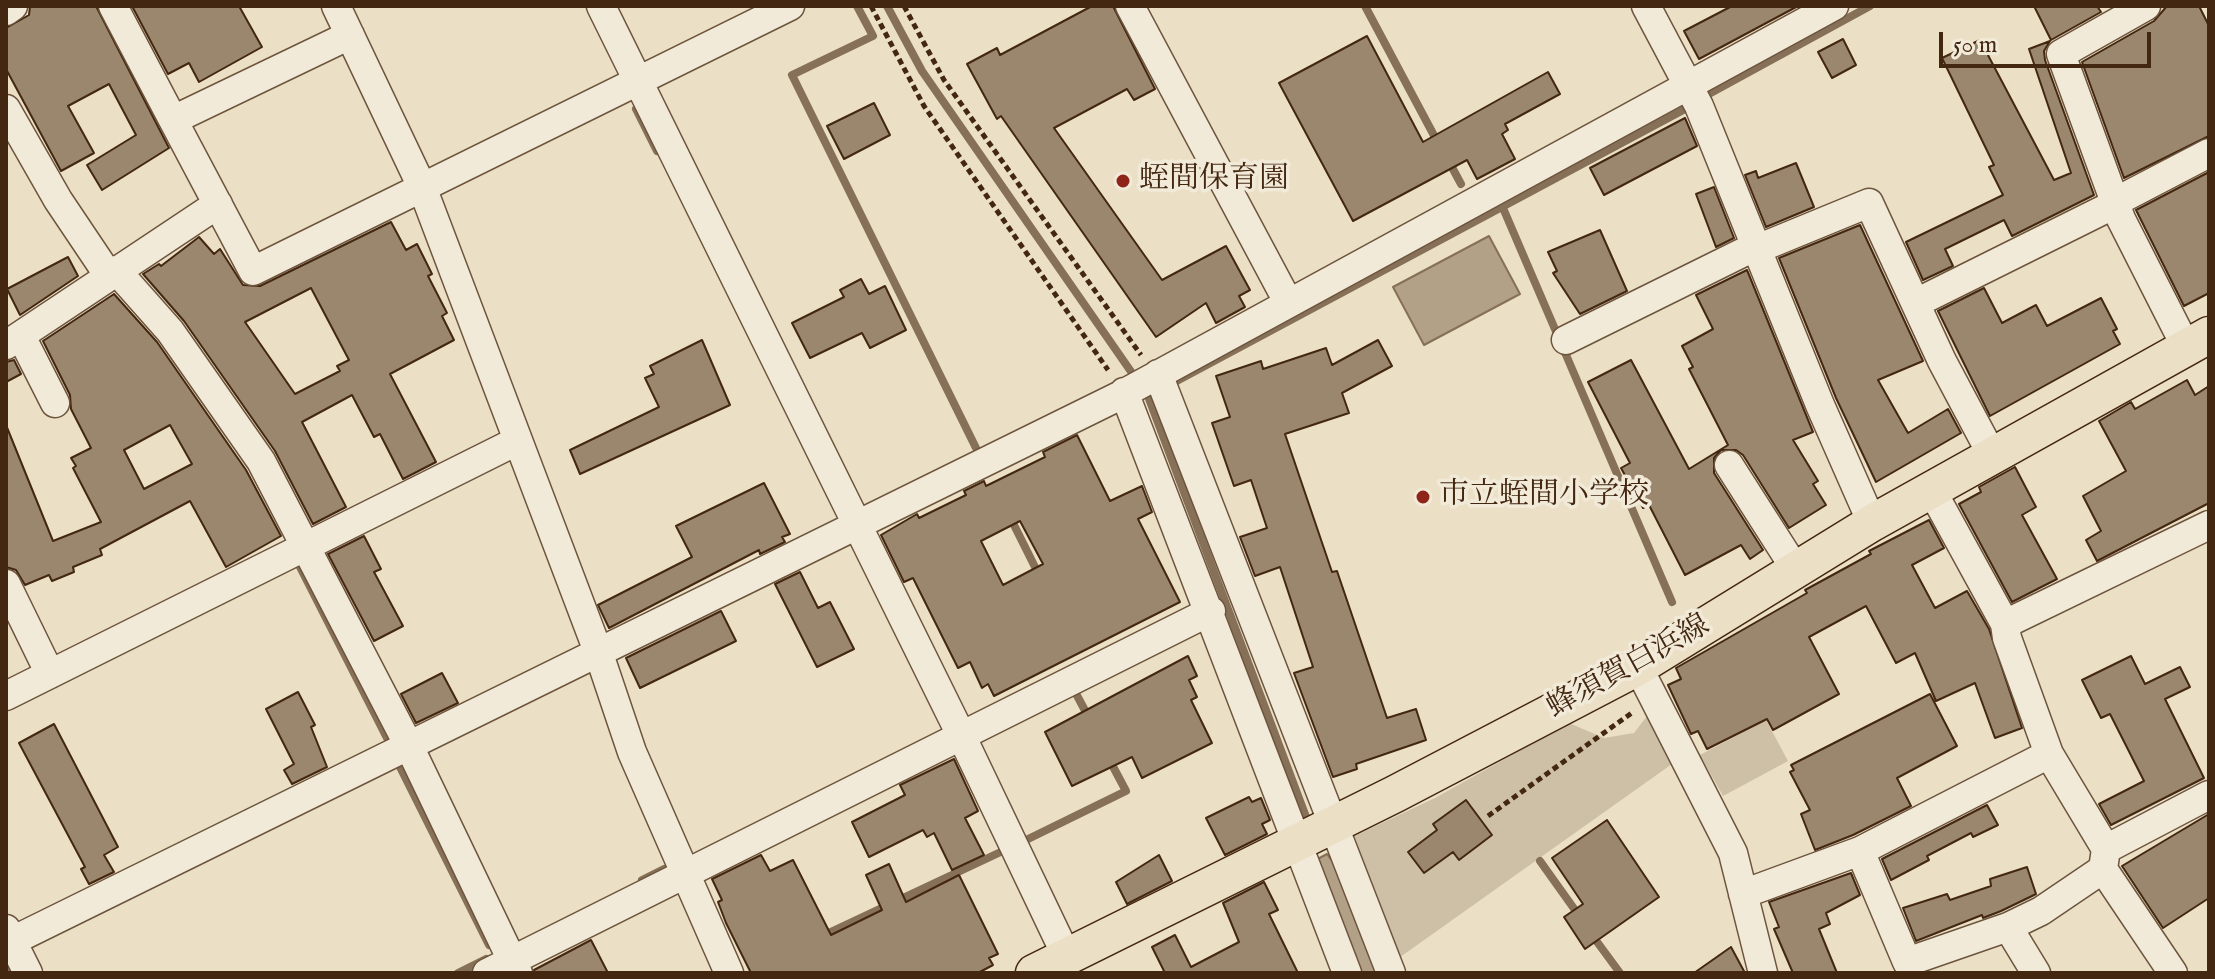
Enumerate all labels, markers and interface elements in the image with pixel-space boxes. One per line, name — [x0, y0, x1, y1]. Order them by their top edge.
scale bar — [1943, 16, 2155, 66]
text: 50 m — [1953, 30, 1997, 61]
place label: 蛭間保育園 — [1139, 163, 1289, 199]
marker: 蛭間保育園 — [1114, 172, 1132, 190]
place label: 市立蛭間小学校 — [1439, 479, 1649, 515]
marker: 市立蛭間小学校 — [1414, 488, 1432, 506]
street label: 蜂須賀白浜線 — [1542, 609, 1716, 727]

